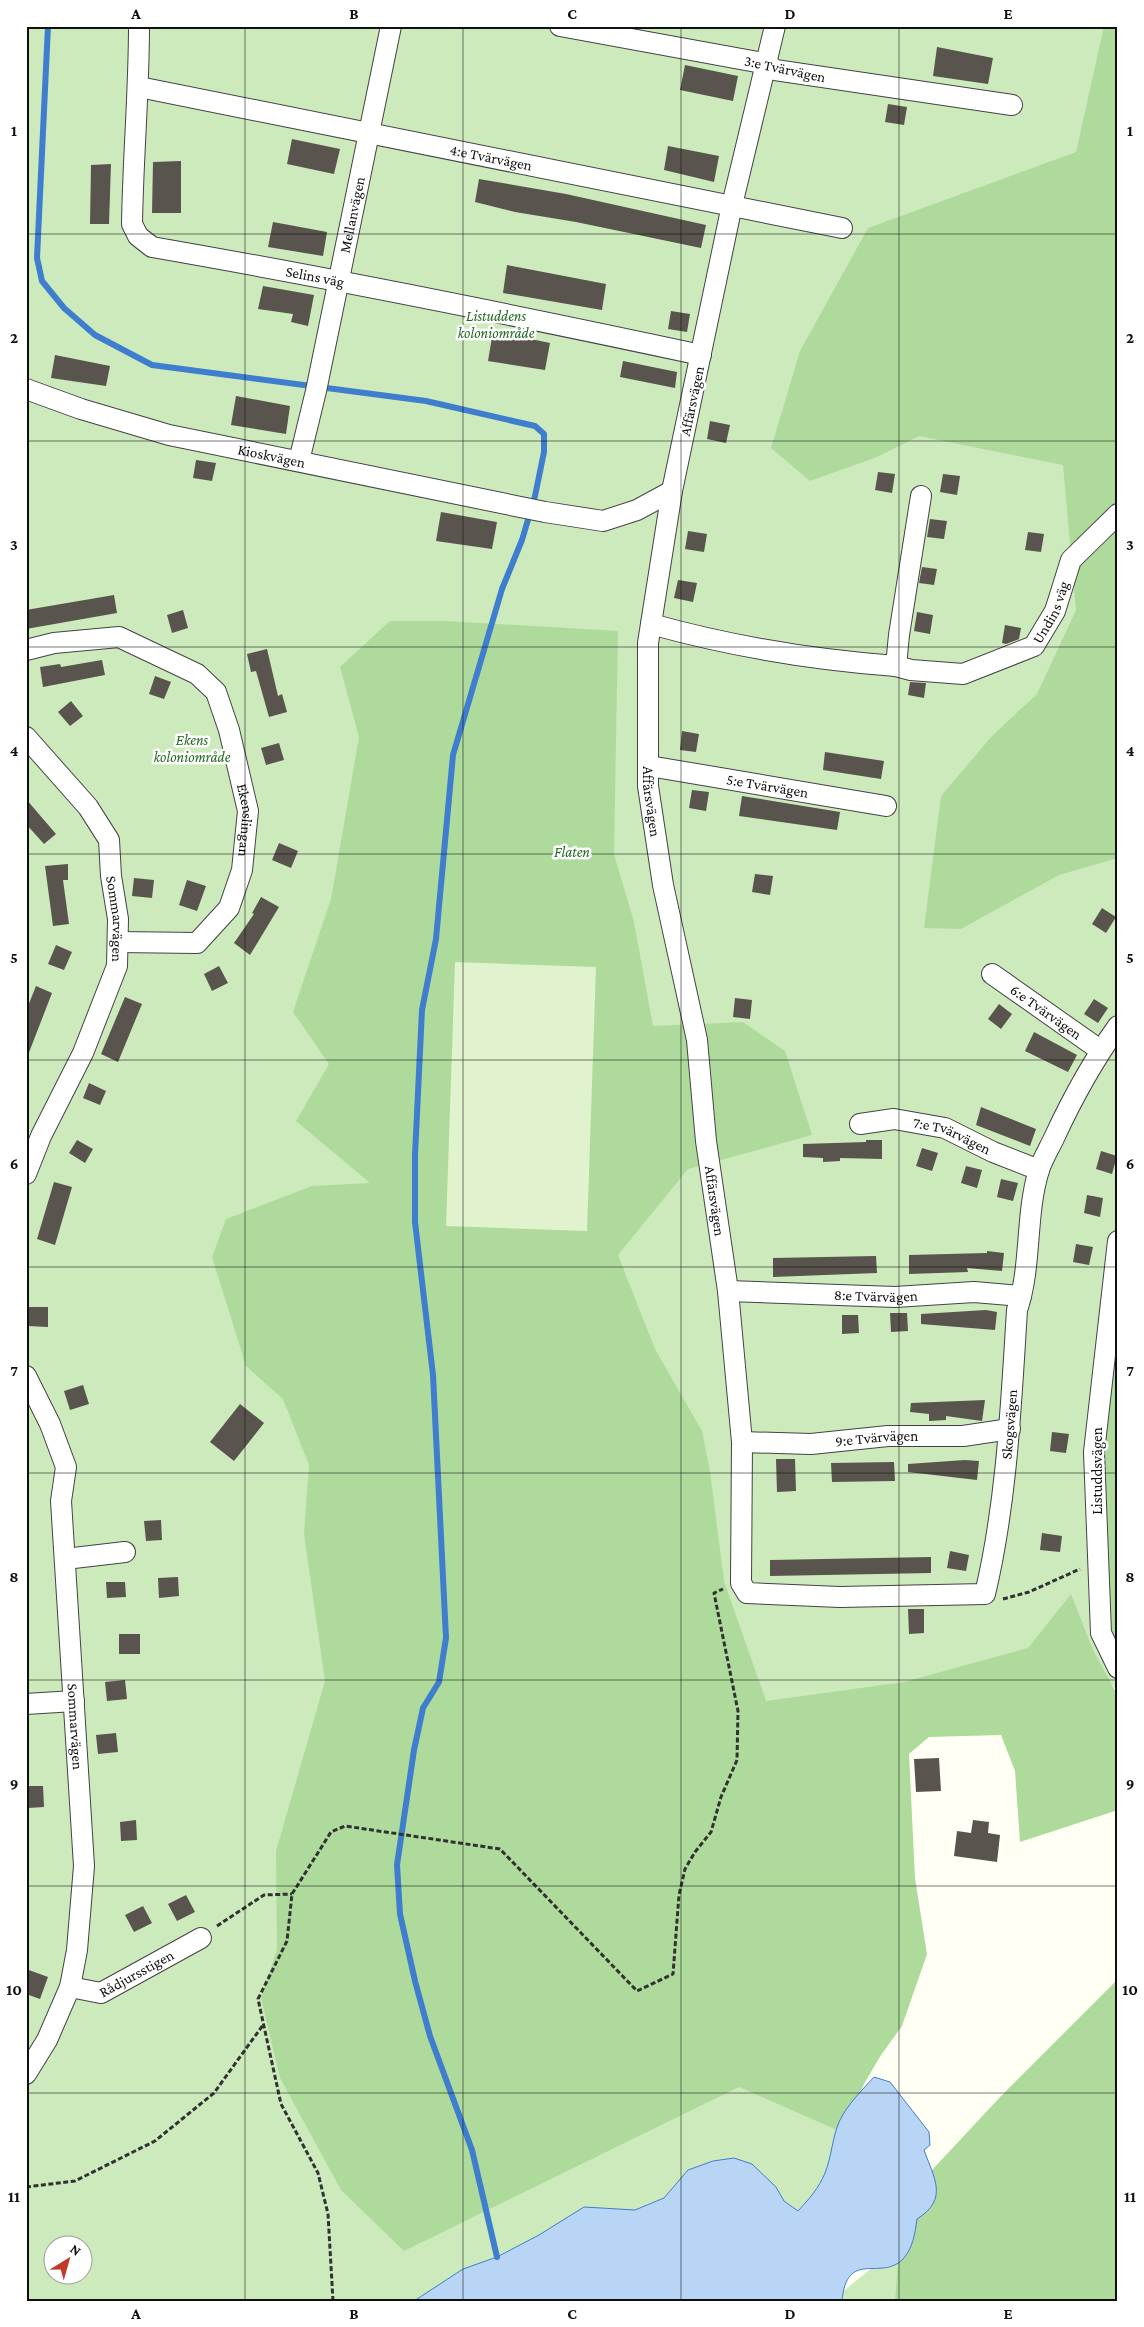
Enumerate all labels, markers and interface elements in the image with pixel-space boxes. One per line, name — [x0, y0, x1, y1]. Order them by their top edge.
text: A — [130, 5, 141, 22]
text: B — [349, 5, 359, 22]
text: C — [567, 5, 577, 22]
text: D — [784, 5, 796, 22]
text: E — [1003, 5, 1013, 22]
street label: 3:e Tvärvägen — [743, 53, 827, 86]
text: 1 — [11, 122, 17, 139]
text: 1 — [1127, 122, 1133, 139]
street label: 4:e Tvärvägen — [449, 142, 533, 174]
street label: Mellanvägen — [337, 175, 368, 254]
street label: Selins väg — [284, 263, 346, 291]
park label: Listuddens koloniområde — [458, 308, 535, 341]
text: 2 — [10, 329, 18, 346]
text: 2 — [1126, 329, 1134, 346]
street label: Affärsvägen — [677, 365, 708, 438]
street label: Kioskvägen — [236, 441, 307, 471]
text: 3 — [10, 536, 18, 553]
text: 3 — [1126, 536, 1134, 553]
street label: Undins väg — [1029, 579, 1073, 646]
park label: Ekens koloniområde — [154, 732, 231, 765]
text: 4 — [10, 742, 19, 759]
text: 4 — [1126, 742, 1135, 759]
street label: Affärsvägen — [640, 766, 664, 838]
street label: 5:e Tvärvägen — [725, 771, 810, 801]
street label: Ekenslingan — [234, 782, 256, 858]
park label: Flaten — [554, 844, 590, 860]
street label: Sommarvägen — [103, 875, 126, 962]
text: 5 — [10, 949, 18, 966]
text: 5 — [1126, 949, 1134, 966]
street label: 6:e Tvärvägen — [1007, 981, 1085, 1043]
street label: 7:e Tvärvägen — [912, 1114, 993, 1158]
text: 6 — [10, 1155, 18, 1172]
text: 6 — [1126, 1155, 1134, 1172]
street label: Affärsvägen — [702, 1165, 728, 1237]
street label: 8:e Tvärvägen — [834, 1287, 918, 1306]
text: 7 — [10, 1362, 18, 1379]
text: 7 — [1126, 1362, 1134, 1379]
street label: Skogsvägen — [998, 1389, 1020, 1460]
street label: Listuddsvägen — [1089, 1427, 1106, 1515]
street label: 9:e Tvärvägen — [834, 1428, 918, 1449]
text: 8 — [9, 1568, 19, 1585]
text: 8 — [1125, 1568, 1135, 1585]
street label: Sommarvägen — [65, 1683, 86, 1770]
text: 9 — [10, 1775, 18, 1792]
text: 9 — [1126, 1775, 1134, 1792]
street label: Rådjursstigen — [96, 1947, 176, 2000]
text: 10 — [6, 1981, 22, 1998]
text: 10 — [1122, 1981, 1138, 1998]
text: 11 — [8, 2188, 20, 2205]
text: 11 — [1124, 2188, 1136, 2205]
north arrow — [42, 2234, 92, 2284]
text: N — [67, 2240, 85, 2259]
text: A — [130, 2305, 141, 2322]
text: B — [349, 2305, 359, 2322]
text: C — [567, 2305, 577, 2322]
text: D — [784, 2305, 796, 2322]
text: E — [1003, 2305, 1013, 2322]

